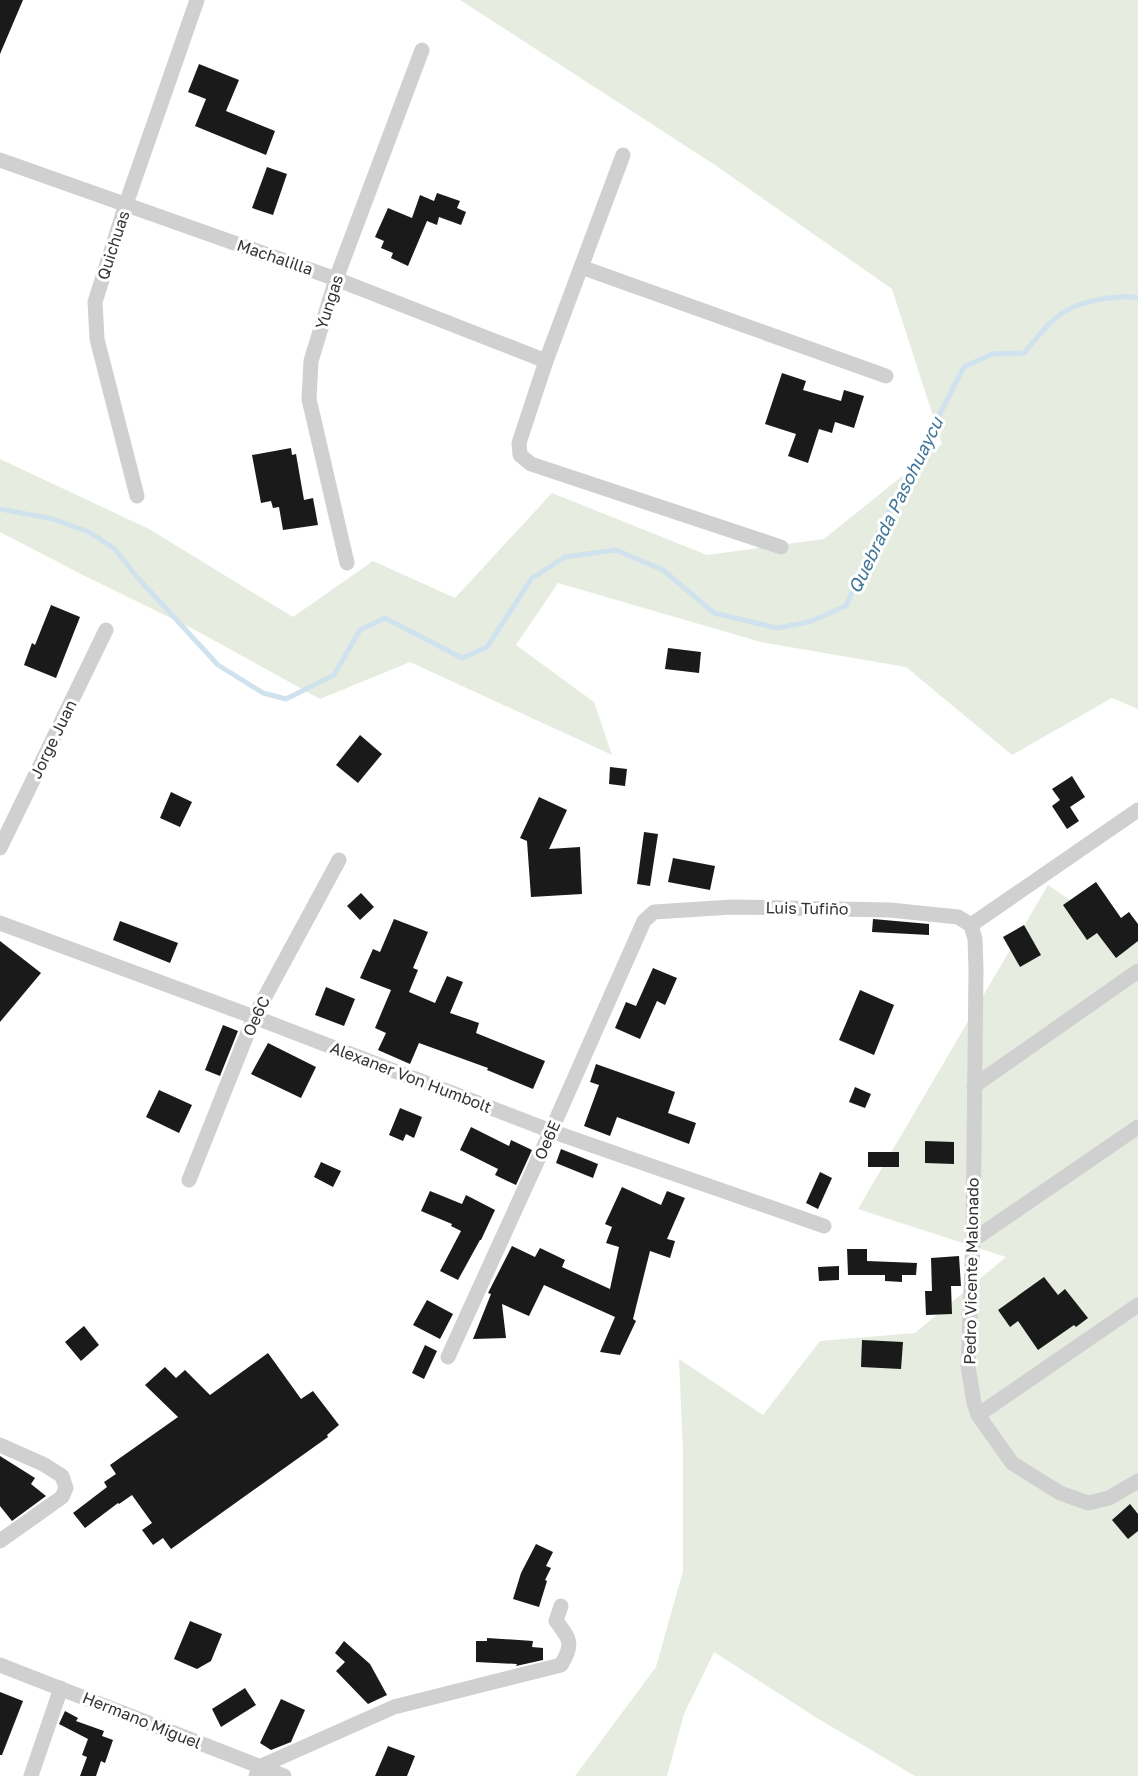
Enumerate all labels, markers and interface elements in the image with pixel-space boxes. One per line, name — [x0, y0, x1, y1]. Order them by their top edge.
street label: Quichuas — [92, 208, 134, 282]
street label: Machalilla — [234, 235, 316, 279]
street label: Yungas — [311, 272, 347, 332]
water label: Quebrada Pasohuaycu — [843, 413, 948, 596]
street label: Jorge Juan — [25, 696, 81, 782]
street label: Luis Tufiño — [765, 897, 849, 919]
street label: Oe6C — [238, 993, 274, 1039]
street label: Alexaner Von Humbolt — [328, 1037, 494, 1117]
street label: Oe6E — [530, 1117, 564, 1163]
street label: Pedro Vicente Malonado — [959, 1177, 983, 1365]
street label: Hermano Miguel — [80, 1687, 204, 1753]

